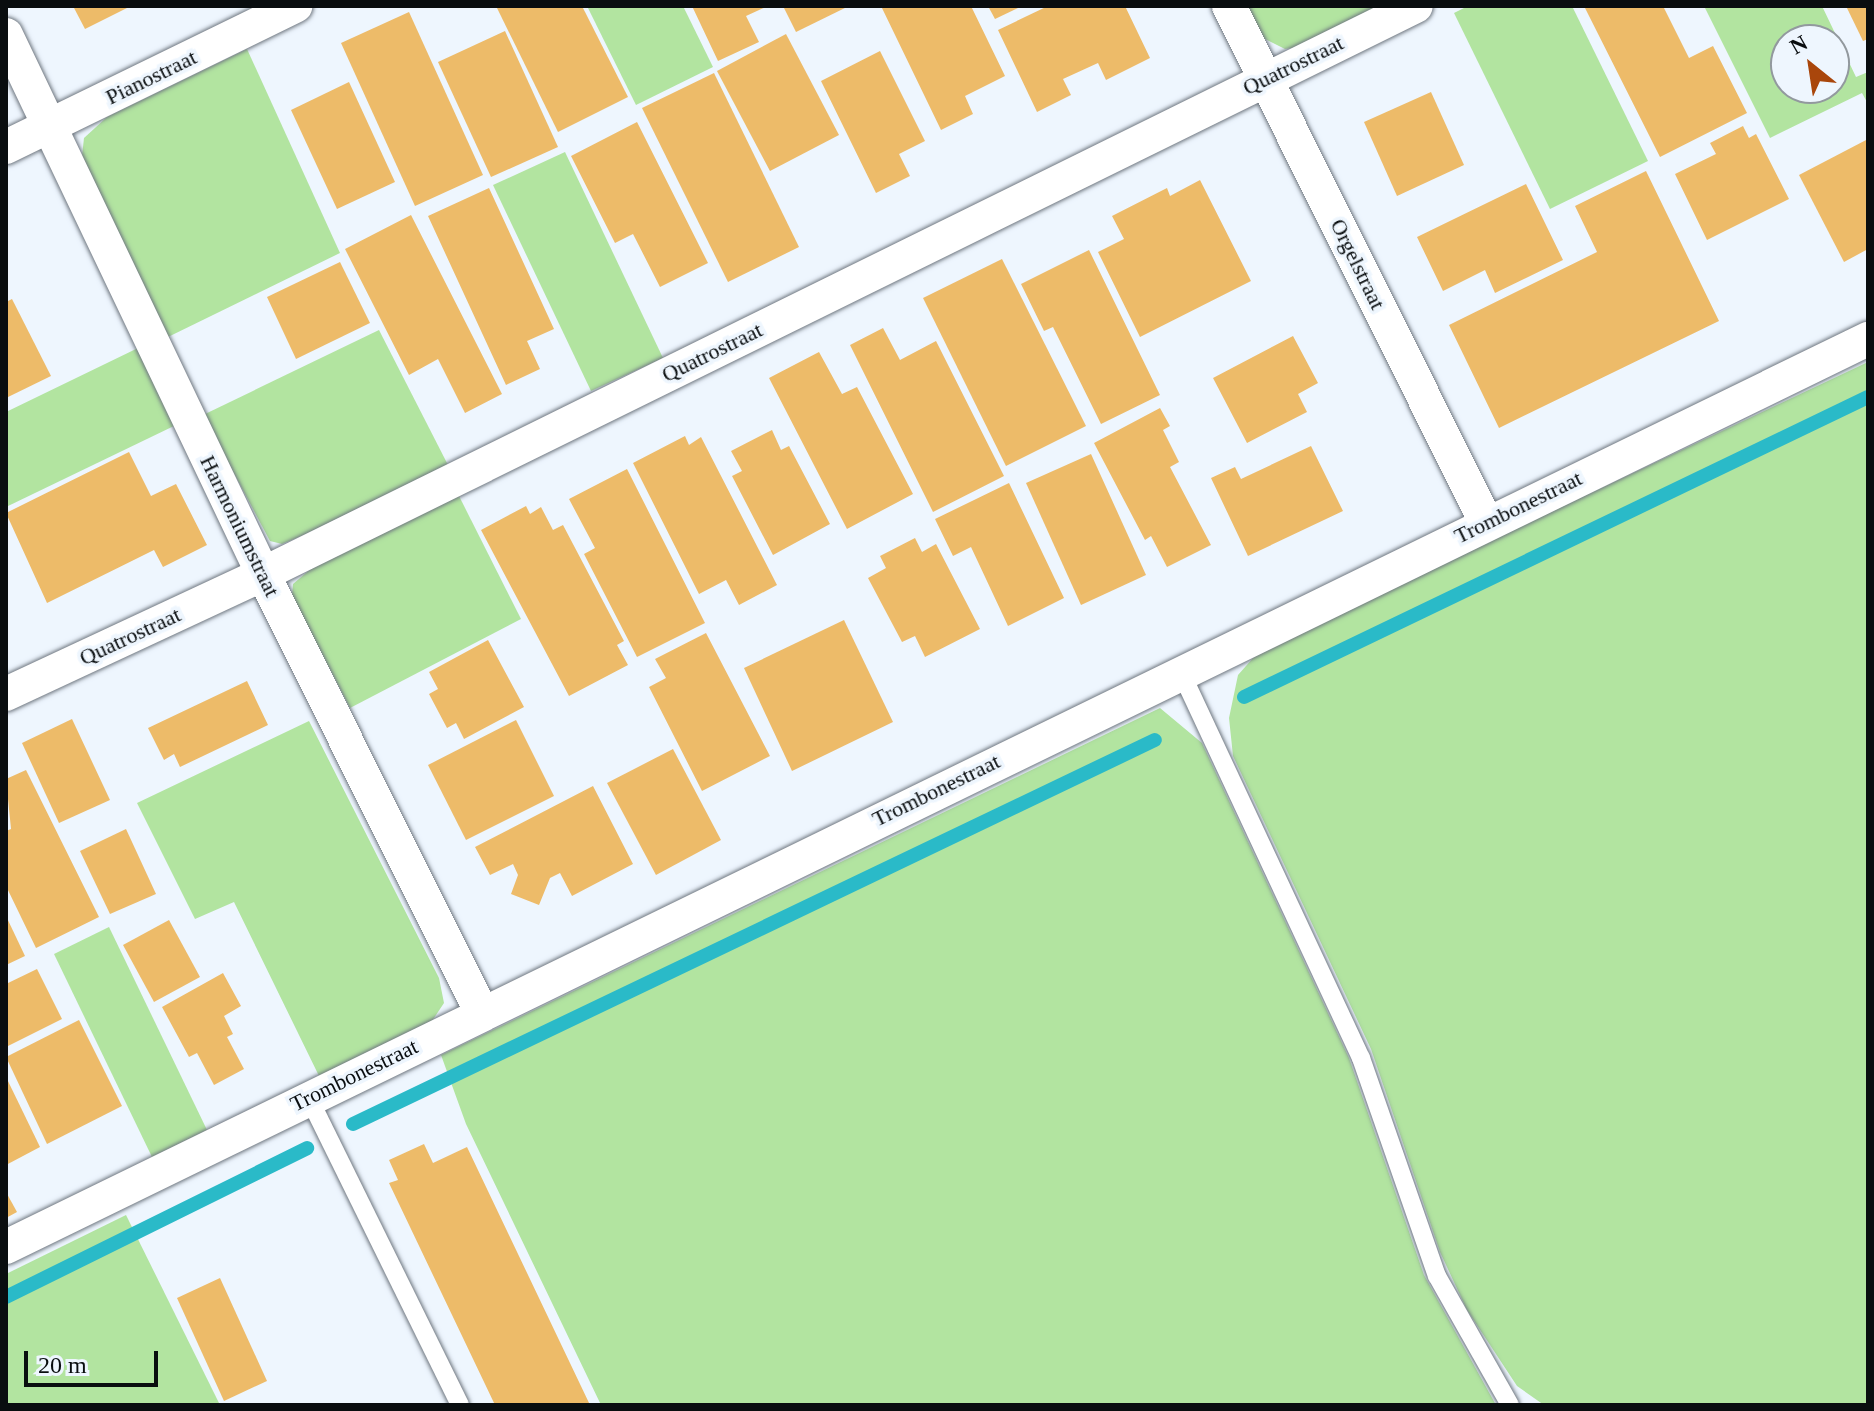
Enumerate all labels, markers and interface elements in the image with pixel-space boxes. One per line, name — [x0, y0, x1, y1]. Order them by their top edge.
north arrow — [1770, 24, 1850, 104]
street label: Quatrostraat — [1238, 29, 1348, 101]
text: N — [1786, 30, 1812, 59]
street label: Pianostraat — [101, 44, 201, 110]
street label: Orgelstraat — [1325, 214, 1391, 314]
street label: Quatrostraat — [657, 316, 767, 388]
street label: Harmoniumstraat — [194, 451, 286, 601]
street label: Trombonestraat — [1450, 465, 1586, 549]
street label: Quatrostraat — [75, 601, 185, 671]
street label: Trombonestraat — [868, 748, 1004, 832]
street label: Trombonestraat — [286, 1033, 422, 1117]
scale bar — [28, 1335, 162, 1385]
text: 20 m — [38, 1352, 87, 1378]

